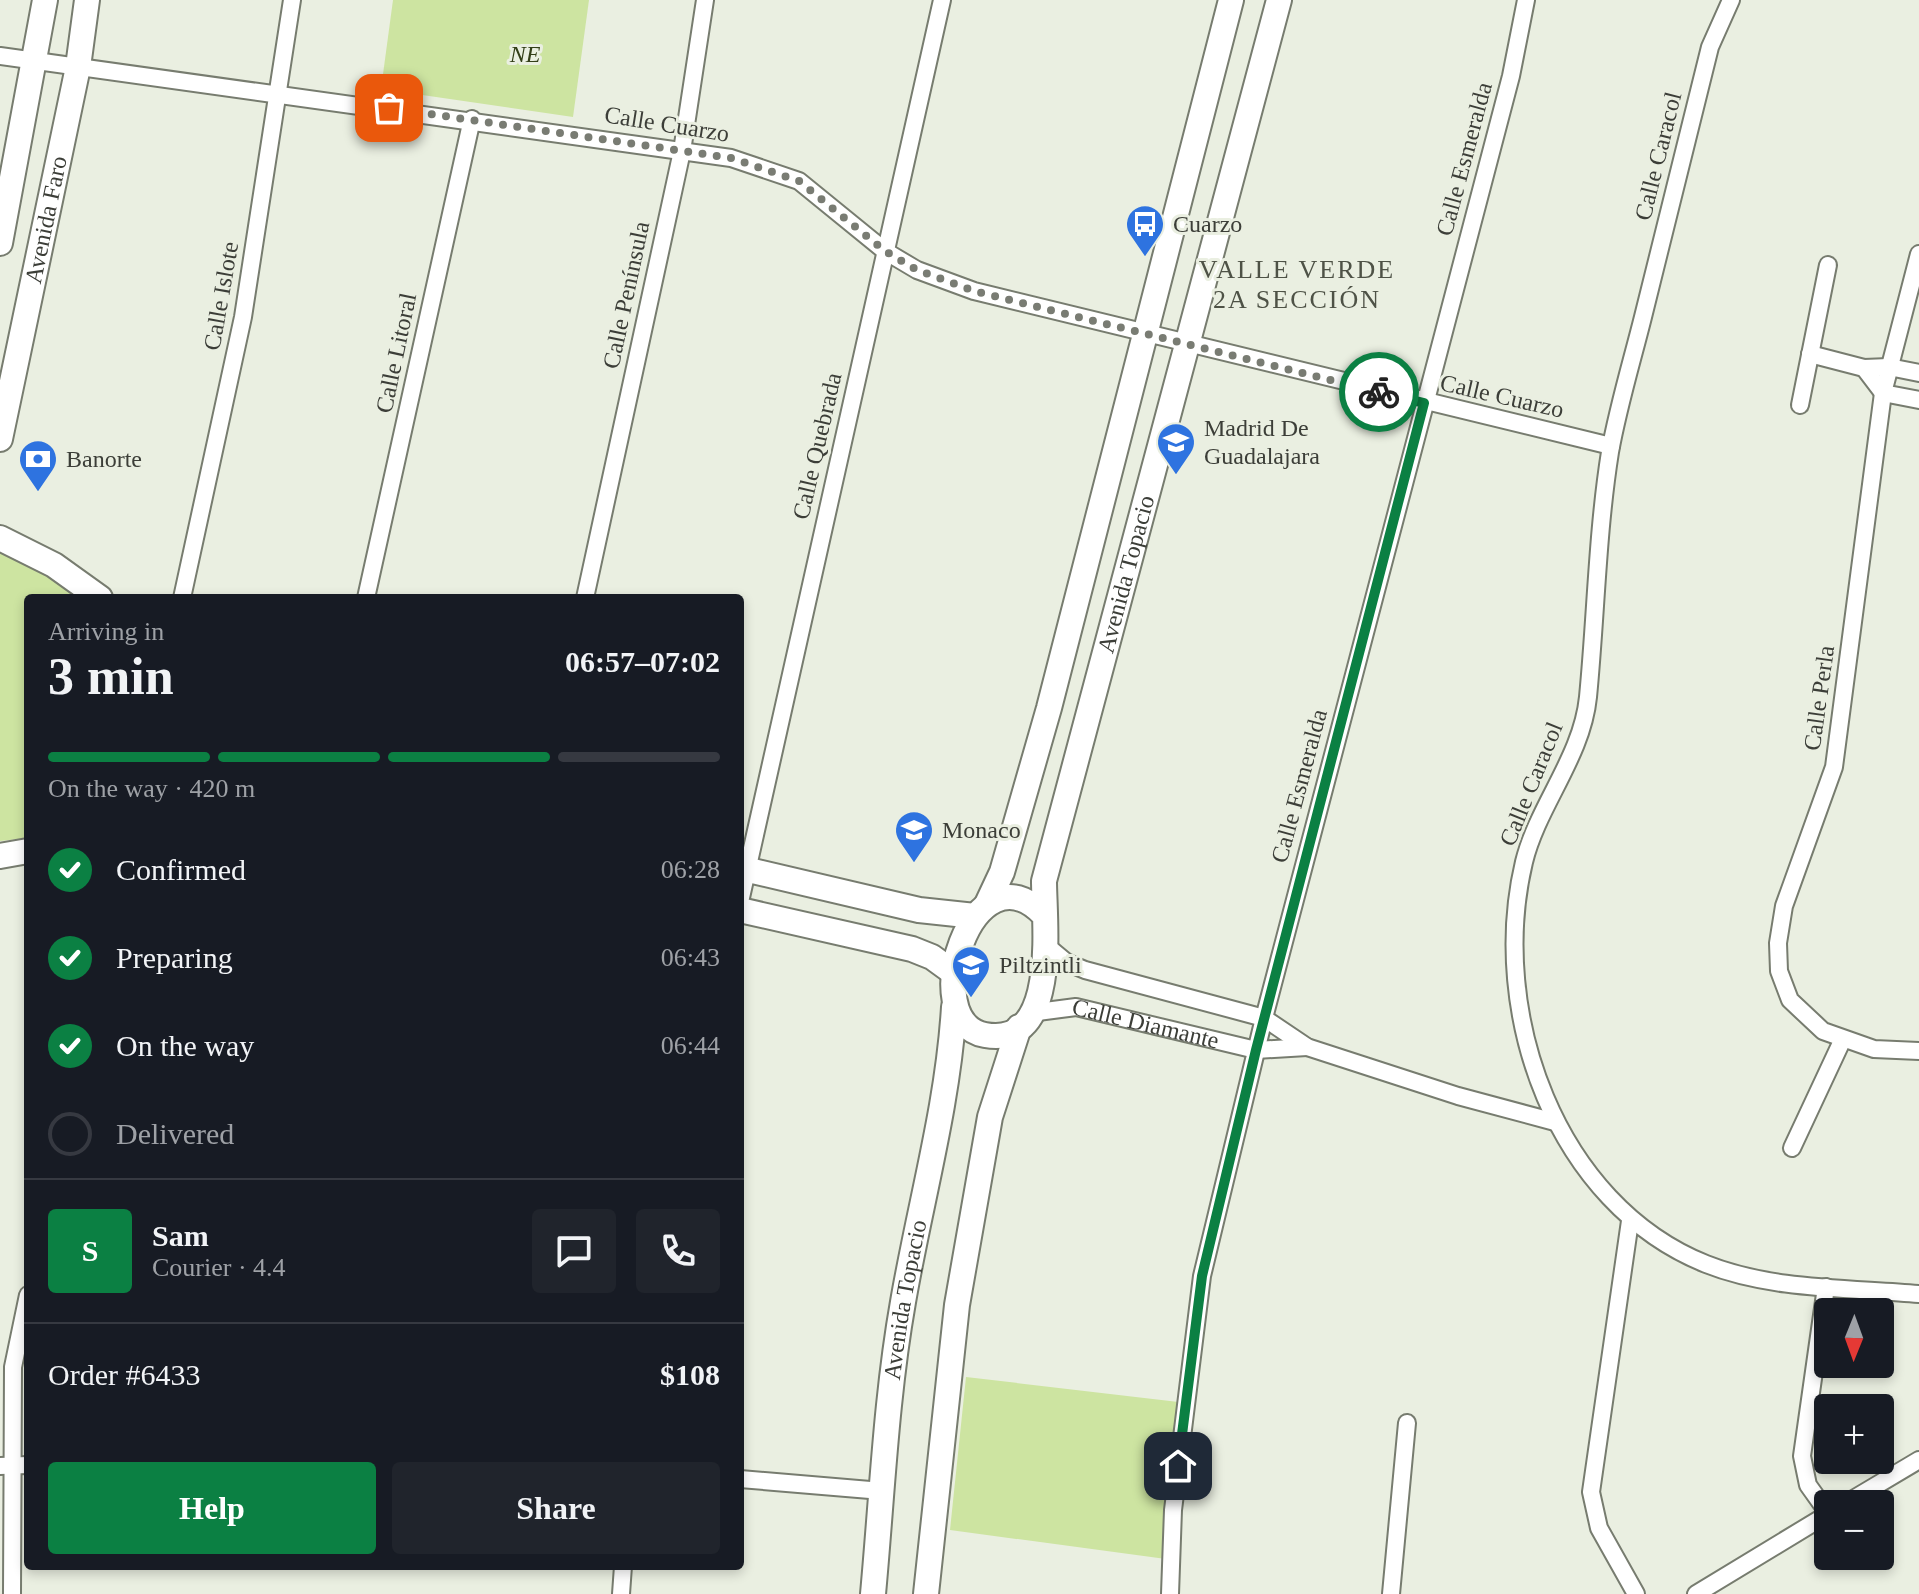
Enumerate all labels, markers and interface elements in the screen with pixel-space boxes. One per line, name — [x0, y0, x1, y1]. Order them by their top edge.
park label: NE — [509, 41, 541, 67]
pin — [355, 74, 423, 142]
street label: Calle Esmeralda — [1431, 79, 1497, 239]
icon: bag — [367, 86, 411, 130]
street label: Calle Caracol — [1630, 89, 1687, 223]
street label: Calle Cuarzo — [603, 101, 731, 147]
street label: Avenida Faro — [20, 154, 72, 286]
bus stop icon: Cuarzo — [1124, 203, 1166, 258]
place label: Cuarzo — [1173, 211, 1242, 237]
street label: Calle Península — [598, 219, 654, 371]
street label: Calle Islote — [199, 240, 243, 352]
district label: VALLE VERDE 2A SECCIÓN — [1199, 255, 1395, 314]
street label: Calle Litoral — [371, 290, 421, 415]
courier — [1339, 352, 1419, 432]
street label: Calle Cuarzo — [1438, 369, 1566, 423]
street label: Calle Quebrada — [787, 370, 847, 522]
icon: bike — [1357, 370, 1401, 414]
place label: Madrid De Guadalajara — [1204, 415, 1320, 469]
school or university icon: Madrid De Guadalajara — [1155, 421, 1197, 476]
bank icon: Banorte — [17, 438, 59, 493]
place label: Banorte — [66, 446, 142, 472]
street label: Avenida Topacio — [1092, 492, 1159, 656]
text: Arriving in — [48, 617, 164, 646]
street label: Calle Perla — [1799, 643, 1839, 752]
text: 06:57–07:02 — [565, 645, 720, 678]
text: 3 min — [48, 648, 174, 705]
street label: Calle Esmeralda — [1266, 706, 1332, 866]
street label: Calle Caracol — [1494, 718, 1568, 850]
text: On the way · 420 m — [48, 774, 255, 803]
school or university icon: Monaco — [893, 809, 935, 864]
place label: Monaco — [942, 817, 1021, 843]
icon: check — [48, 848, 92, 892]
text: Confirmed — [116, 853, 246, 886]
text: 06:28 — [661, 855, 720, 884]
icon: check — [48, 936, 92, 980]
text: Preparing — [116, 941, 233, 974]
text: 06:43 — [661, 943, 720, 972]
school or university icon: Piltzintli — [950, 944, 992, 999]
place label: Piltzintli — [999, 952, 1082, 978]
street label: Calle Diamante — [1070, 994, 1222, 1054]
icon: check — [48, 1024, 92, 1068]
text: On the way — [116, 1029, 254, 1062]
text: 06:44 — [661, 1031, 720, 1060]
text: Delivered — [116, 1117, 234, 1150]
button: chat — [532, 1209, 616, 1293]
button: phone — [636, 1209, 720, 1293]
street label: Avenida Topacio — [879, 1217, 932, 1381]
text: Sam — [152, 1219, 209, 1252]
text: S — [82, 1234, 98, 1267]
text: Courier · 4.4 — [152, 1253, 286, 1282]
north arrow — [1814, 1298, 1894, 1378]
map controls — [1814, 1298, 1894, 1570]
text: Order #6433 — [48, 1358, 200, 1391]
text: $108 — [660, 1358, 720, 1391]
button: + — [1814, 1394, 1894, 1474]
pin — [1144, 1432, 1212, 1500]
icon: home — [1156, 1444, 1200, 1488]
button: Help — [48, 1462, 376, 1554]
button: Share — [392, 1462, 720, 1554]
button: − — [1814, 1490, 1894, 1570]

